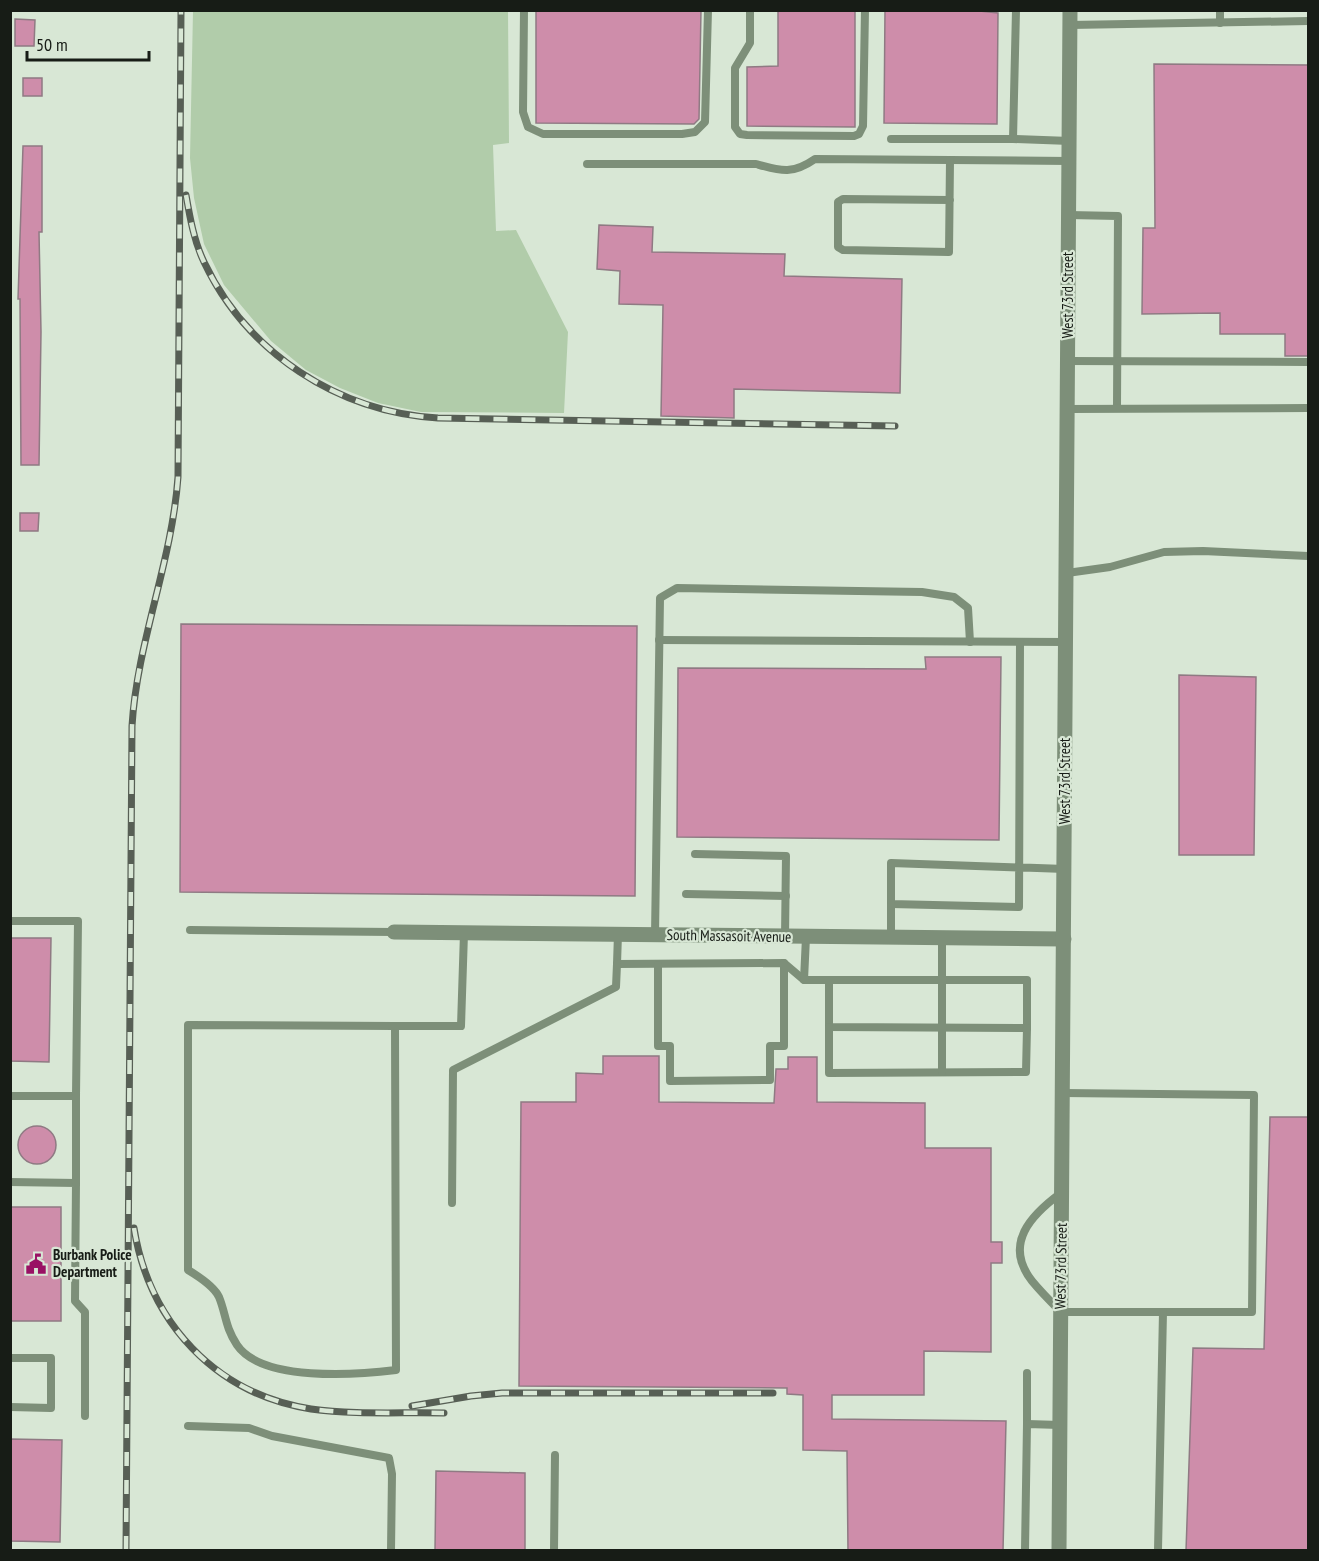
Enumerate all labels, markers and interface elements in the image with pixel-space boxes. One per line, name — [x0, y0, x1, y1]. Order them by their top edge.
scale bar — [27, 24, 148, 62]
text: 50 m — [36, 33, 68, 56]
street label: West 73rd Street — [1058, 252, 1077, 338]
street label: West 73rd Street — [1055, 738, 1074, 824]
street label: South Massasoit Avenue — [667, 925, 791, 946]
street label: West 73rd Street — [1050, 1223, 1071, 1309]
place label: Burbank Police Department — [53, 1245, 132, 1281]
public building icon: Burbank Police Department — [24, 1252, 48, 1276]

